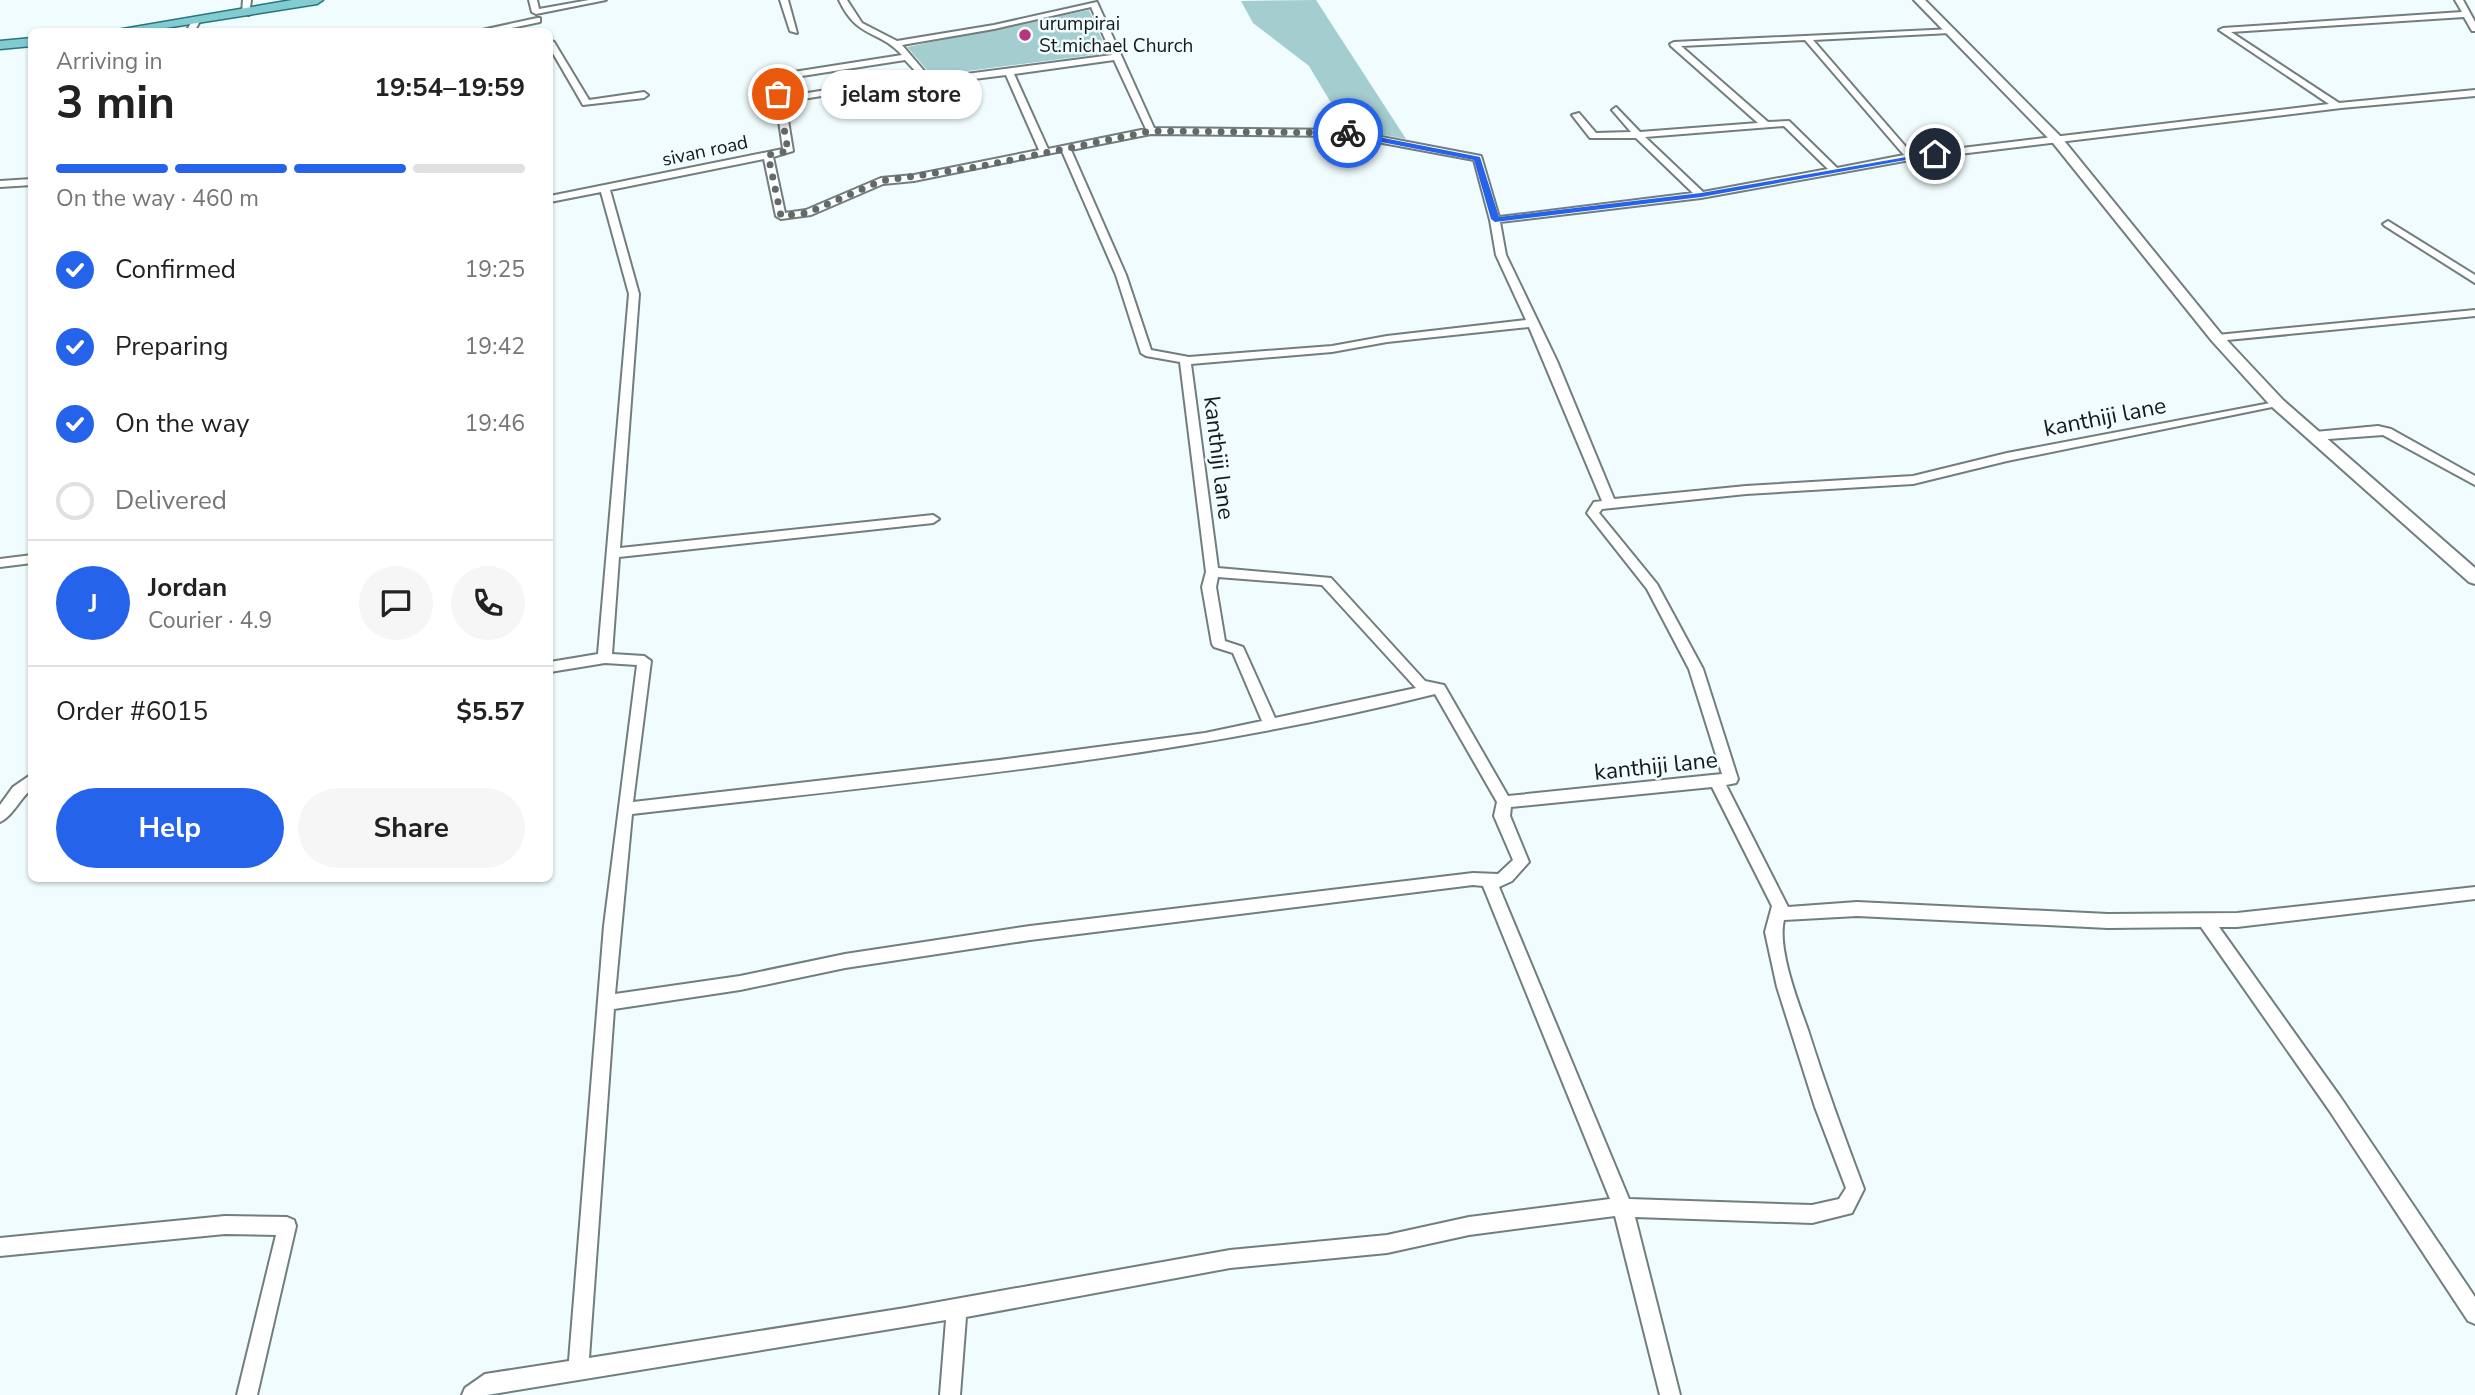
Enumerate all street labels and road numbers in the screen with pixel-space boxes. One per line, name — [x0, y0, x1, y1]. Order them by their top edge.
street label: sivan road — [660, 129, 750, 173]
street label: kanthiji lane — [2041, 390, 2169, 444]
street label: kanthiji lane — [1196, 395, 1242, 521]
street label: kanthiji lane — [1593, 744, 1719, 788]

